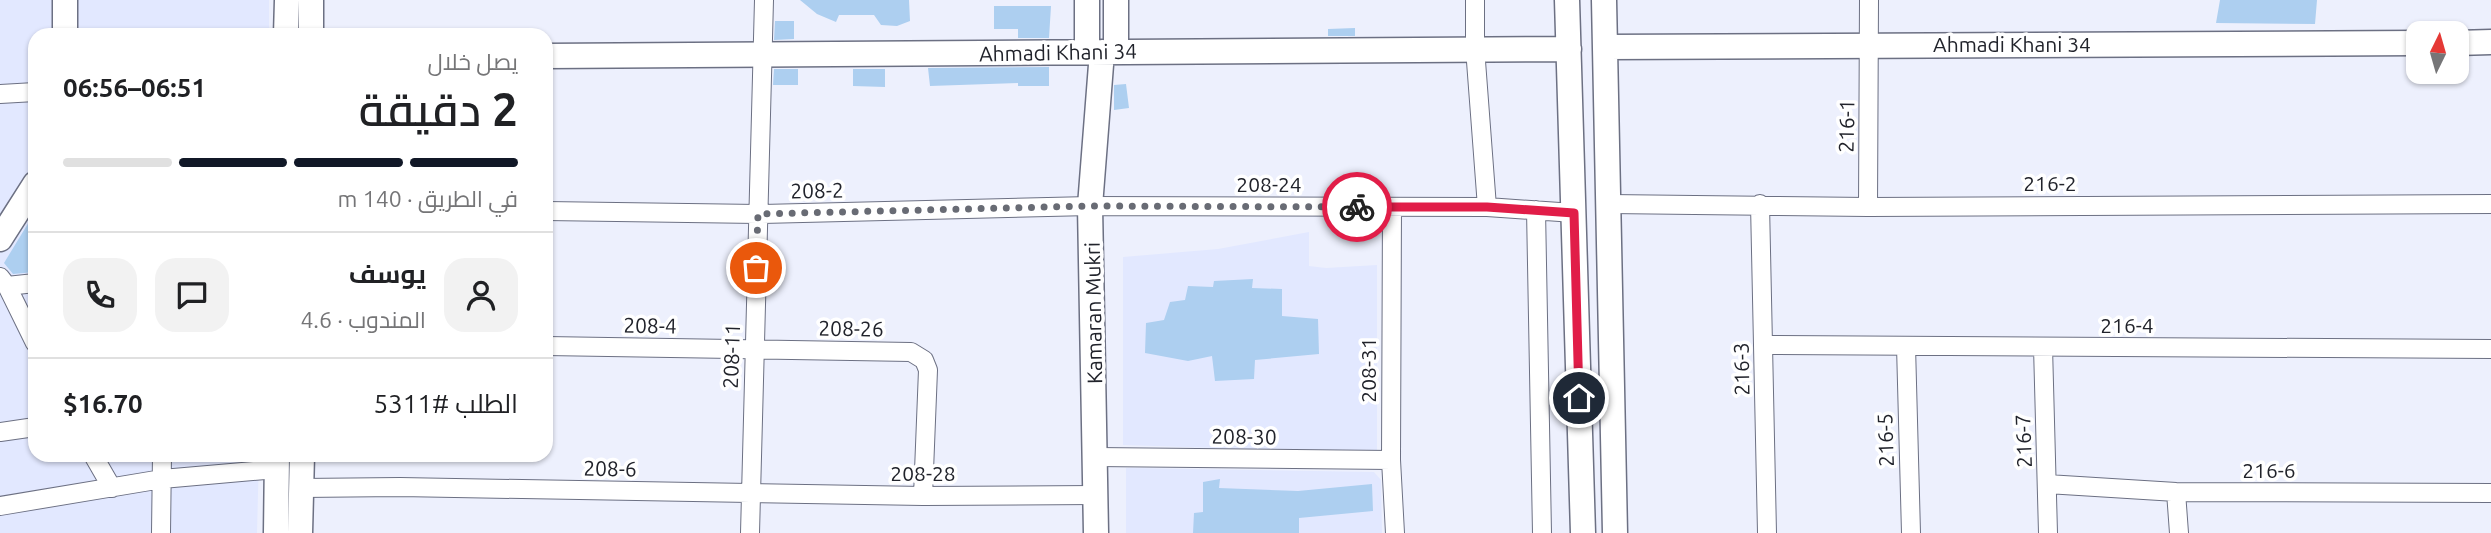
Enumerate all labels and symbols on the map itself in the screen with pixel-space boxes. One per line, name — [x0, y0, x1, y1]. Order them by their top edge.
north arrow — [2406, 21, 2469, 84]
street label: Ahmadi Khani 34 — [1933, 32, 2091, 56]
street label: Ahmadi Khani 34 — [979, 39, 1137, 65]
street label: 216-1 — [1834, 99, 1858, 153]
street label: 216-2 — [2023, 171, 2077, 195]
street label: 208-24 — [1236, 172, 1302, 196]
courier — [1322, 172, 1392, 242]
street label: 208-2 — [790, 178, 844, 202]
pin — [726, 238, 786, 298]
street label: Kamaran Mukri — [1080, 242, 1106, 384]
street label: 208-4 — [623, 313, 677, 337]
street label: 216-4 — [2100, 313, 2154, 337]
street label: 208-26 — [818, 315, 884, 341]
street label: 208-11 — [718, 323, 744, 389]
street label: 208-31 — [1356, 337, 1380, 403]
street label: 216-3 — [1729, 342, 1753, 396]
pin — [1549, 368, 1609, 428]
street label: 216-5 — [1872, 413, 1898, 467]
street label: 216-7 — [2010, 414, 2036, 468]
street label: 208-30 — [1211, 423, 1277, 449]
street label: 208-6 — [583, 456, 637, 480]
street label: 216-6 — [2242, 458, 2296, 482]
street label: 208-28 — [890, 461, 956, 485]

